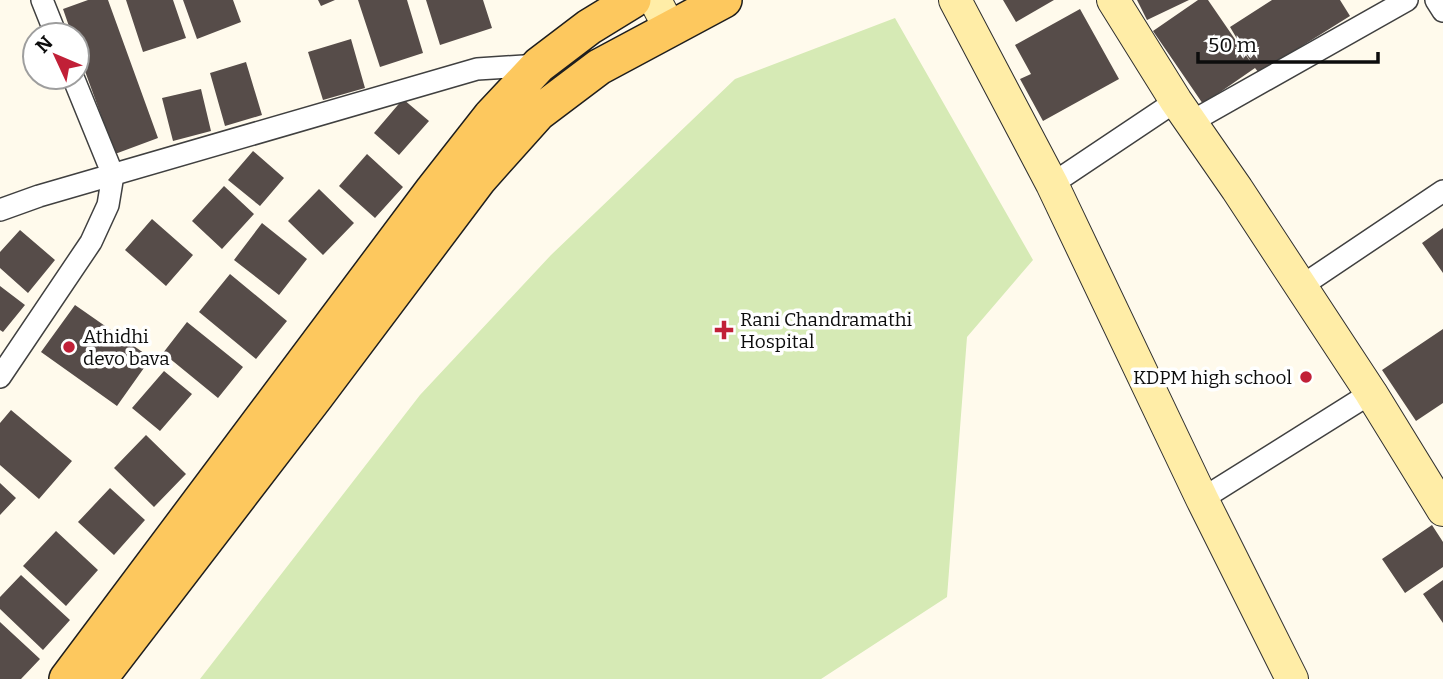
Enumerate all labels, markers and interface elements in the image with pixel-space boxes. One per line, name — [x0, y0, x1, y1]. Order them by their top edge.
north arrow — [21, 21, 91, 91]
scale bar — [1198, 21, 1378, 65]
text: N — [31, 31, 58, 58]
text: 50 m — [1208, 32, 1257, 58]
place label: Rani Chandramathi Hospital — [740, 308, 912, 353]
marker: Rani Chandramathi Hospital — [714, 320, 734, 340]
place label: Athidhi devo bava — [83, 325, 170, 370]
marker: Athidhi devo bava — [61, 339, 77, 355]
place label: KDPM high school — [1133, 366, 1292, 389]
marker: KDPM high school — [1298, 369, 1314, 385]

